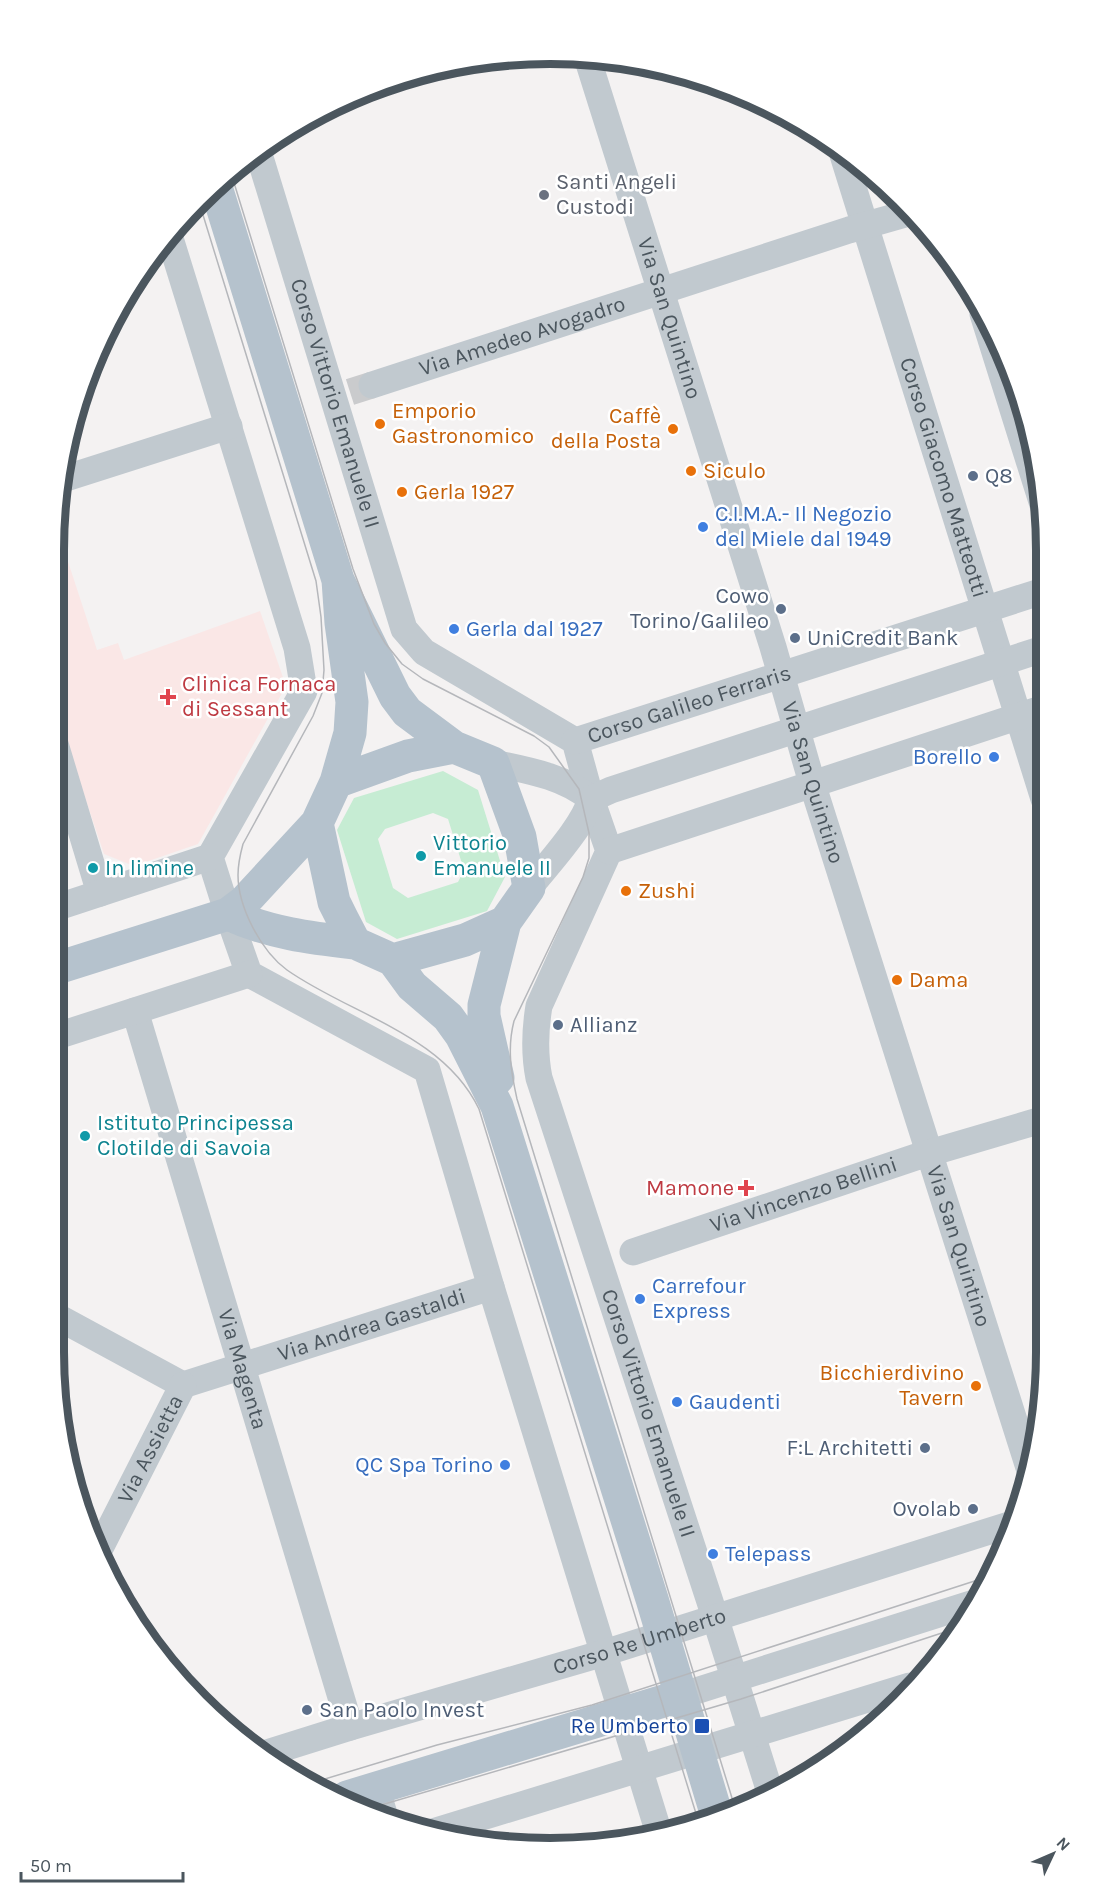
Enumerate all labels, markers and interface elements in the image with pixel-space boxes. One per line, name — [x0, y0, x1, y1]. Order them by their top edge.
place label: Santi Angeli Custodi — [556, 169, 677, 220]
marker: Santi Angeli Custodi — [537, 188, 551, 202]
street label: Via San Quintino — [632, 234, 707, 402]
street label: Corso Vittorio Emanuele II — [285, 275, 385, 531]
street label: Via Amedeo Avogadro — [416, 291, 629, 382]
street label: Corso Giacomo Matteotti — [894, 354, 993, 601]
place label: Emporio Gastronomico — [392, 398, 534, 449]
place label: Caffè della Posta — [551, 403, 661, 454]
marker: Emporio Gastronomico — [373, 417, 387, 431]
marker: Caffè della Posta — [666, 422, 680, 436]
place label: Siculo — [703, 458, 766, 484]
place label: Q8 — [985, 463, 1013, 489]
marker: Siculo — [684, 464, 698, 478]
marker: Q8 — [966, 469, 980, 483]
place label: Gerla 1927 — [414, 479, 514, 505]
marker: Gerla 1927 — [395, 485, 409, 499]
place label: C.I.M.A.- Il Negozio del Miele dal 1949 — [715, 501, 892, 552]
marker: C.I.M.A.- Il Negozio del Miele dal 1949 — [696, 520, 710, 534]
place label: Cowo Torino/Galileo — [630, 583, 769, 634]
marker: Cowo Torino/Galileo — [774, 602, 788, 616]
place label: Gerla dal 1927 — [466, 616, 603, 642]
marker: Gerla dal 1927 — [447, 622, 461, 636]
place label: UniCredit Bank — [807, 625, 958, 651]
marker: UniCredit Bank — [788, 631, 802, 645]
street label: Corso Galileo Ferraris — [584, 660, 794, 749]
place label: Clinica Fornaca di Sessant — [182, 671, 336, 722]
marker: Clinica Fornaca di Sessant — [159, 688, 177, 706]
street label: Via San Quintino — [776, 699, 850, 867]
place label: Borello — [913, 744, 982, 770]
marker: Borello — [987, 750, 1001, 764]
place label: Vittorio Emanuele II — [433, 830, 551, 881]
marker: Vittorio Emanuele II — [414, 849, 428, 863]
place label: In limine — [105, 855, 194, 881]
marker: In limine — [86, 861, 100, 875]
place label: Zushi — [638, 878, 696, 904]
marker: Zushi — [619, 884, 633, 898]
place label: Dama — [909, 967, 968, 993]
marker: Dama — [890, 973, 904, 987]
place label: Allianz — [570, 1012, 637, 1038]
marker: Allianz — [551, 1018, 565, 1032]
place label: Istituto Principessa Clotilde di Savoia — [97, 1110, 294, 1161]
marker: Istituto Principessa Clotilde di Savoia — [78, 1129, 92, 1143]
street label: Via Vincenzo Bellini — [707, 1151, 901, 1238]
street label: Via San Quintino — [921, 1162, 997, 1330]
place label: Mamone — [646, 1175, 734, 1201]
marker: Mamone — [739, 1181, 753, 1195]
place label: Carrefour Express — [652, 1273, 746, 1324]
street label: Via Andrea Gastaldi — [274, 1283, 469, 1367]
street label: Corso Vittorio Emanuele II — [596, 1286, 701, 1541]
marker: Carrefour Express — [633, 1292, 647, 1306]
street label: Via Magenta — [212, 1306, 273, 1433]
place label: Bicchierdivino Tavern — [819, 1360, 964, 1411]
marker: Bicchierdivino Tavern — [969, 1379, 983, 1393]
place label: Gaudenti — [689, 1389, 781, 1415]
street label: Via Assietta — [112, 1390, 189, 1508]
marker: Gaudenti — [670, 1395, 684, 1409]
place label: F:L Architetti — [786, 1435, 913, 1461]
marker: F:L Architetti — [918, 1441, 932, 1455]
place label: QC Spa Torino — [355, 1452, 493, 1478]
marker: QC Spa Torino — [498, 1458, 512, 1472]
place label: Ovolab — [892, 1496, 961, 1522]
marker: Ovolab — [966, 1502, 980, 1516]
place label: Telepass — [725, 1541, 811, 1567]
marker: Telepass — [706, 1547, 720, 1561]
street label: Corso Re Umberto — [550, 1602, 729, 1680]
place label: San Paolo Invest — [319, 1697, 484, 1723]
marker: San Paolo Invest — [300, 1703, 314, 1717]
place label: Re Umberto — [570, 1713, 688, 1739]
marker: Re Umberto — [693, 1717, 711, 1735]
north arrow — [1023, 1824, 1083, 1884]
text: N — [1053, 1833, 1074, 1855]
scale bar — [21, 1845, 183, 1883]
text: 50 m — [30, 1855, 72, 1877]

